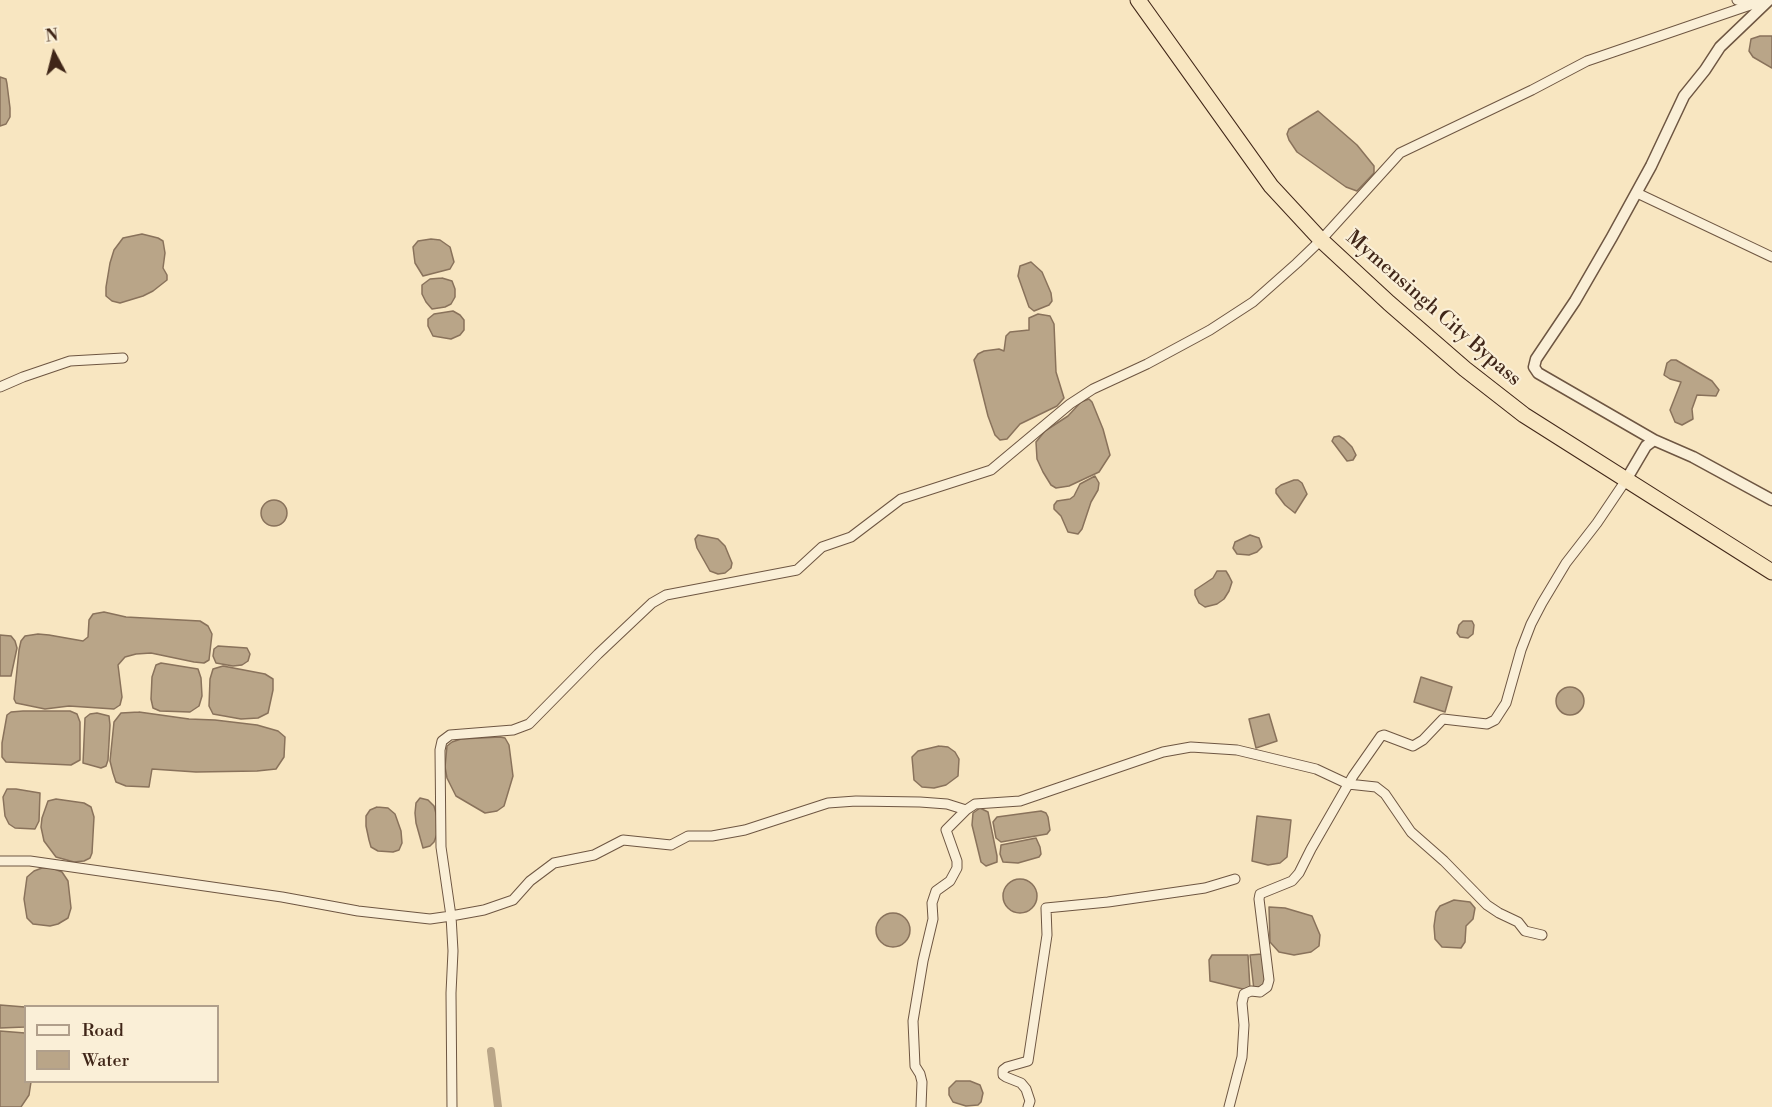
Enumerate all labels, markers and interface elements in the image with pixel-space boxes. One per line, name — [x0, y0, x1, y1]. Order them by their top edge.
north arrow — [24, 24, 84, 84]
text: N — [44, 25, 59, 47]
street label: Mymensingh City Bypass — [1341, 226, 1525, 392]
legend — [24, 1005, 219, 1083]
text: Road — [82, 1019, 124, 1042]
text: Water — [82, 1049, 129, 1072]

